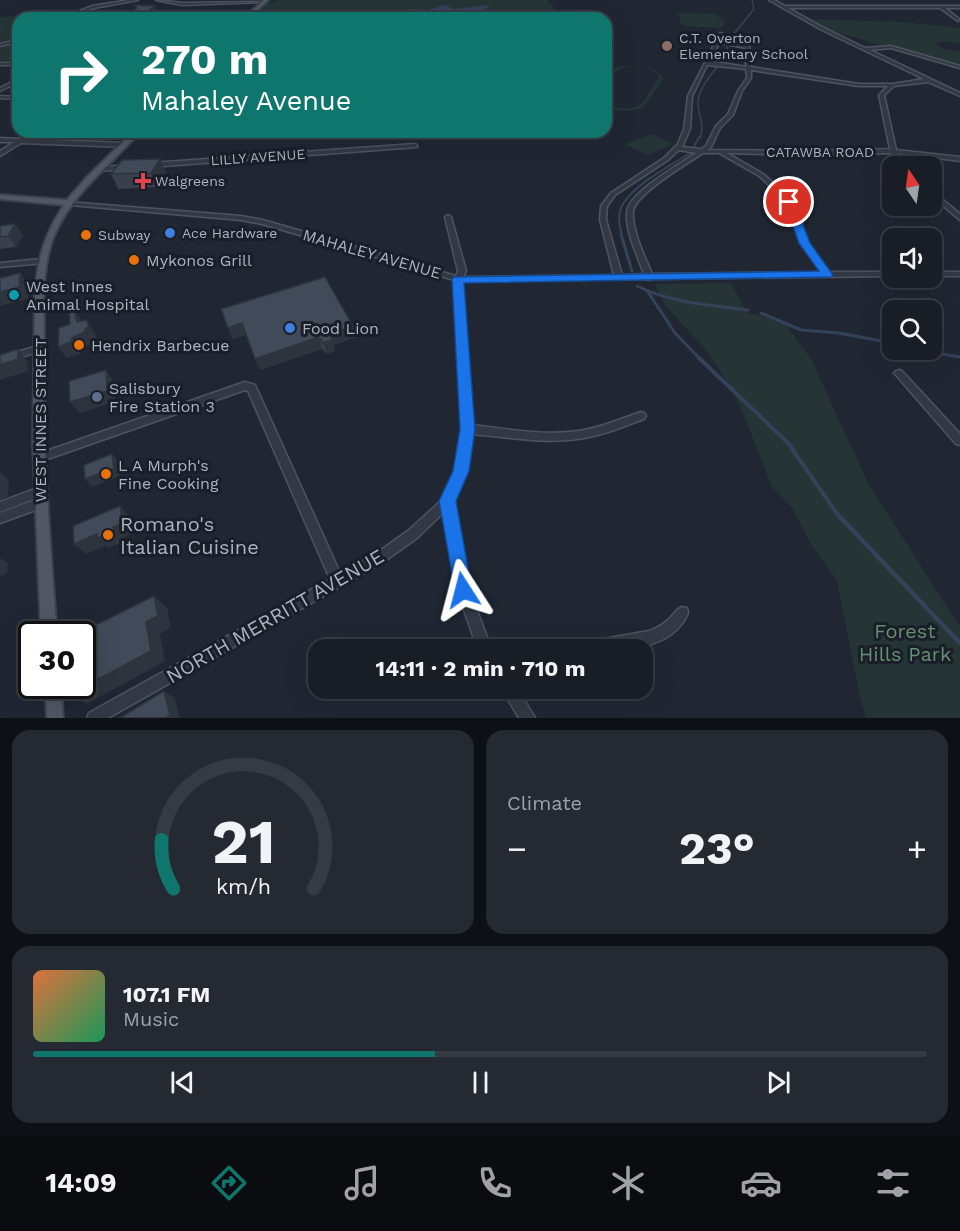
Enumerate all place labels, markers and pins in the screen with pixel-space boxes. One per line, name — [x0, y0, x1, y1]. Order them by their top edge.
place label: C.T. Overton Elementary School — [679, 30, 809, 62]
marker: C.T. Overton Elementary School — [660, 39, 674, 53]
place label: Walgreens — [155, 173, 225, 189]
marker: Walgreens — [136, 174, 150, 188]
pin — [763, 176, 814, 227]
place label: Ace Hardware — [182, 225, 277, 241]
marker: Ace Hardware — [163, 226, 177, 240]
place label: Subway — [98, 227, 151, 243]
marker: Subway — [79, 228, 93, 242]
place label: Mykonos Grill — [146, 251, 252, 270]
marker: Mykonos Grill — [127, 253, 141, 267]
place label: West Innes Animal Hospital — [26, 277, 150, 314]
marker: West Innes Animal Hospital — [7, 288, 21, 302]
place label: Food Lion — [302, 319, 379, 338]
marker: Food Lion — [283, 321, 297, 335]
place label: Hendrix Barbecue — [91, 336, 230, 355]
marker: Hendrix Barbecue — [72, 338, 86, 352]
place label: Salisbury Fire Station 3 — [109, 379, 215, 416]
marker: Salisbury Fire Station 3 — [90, 390, 104, 404]
place label: L A Murph's Fine Cooking — [118, 456, 219, 493]
marker: L A Murph's Fine Cooking — [99, 467, 113, 481]
place label: Romano's Italian Cuisine — [120, 512, 259, 559]
marker: Romano's Italian Cuisine — [101, 528, 115, 542]

